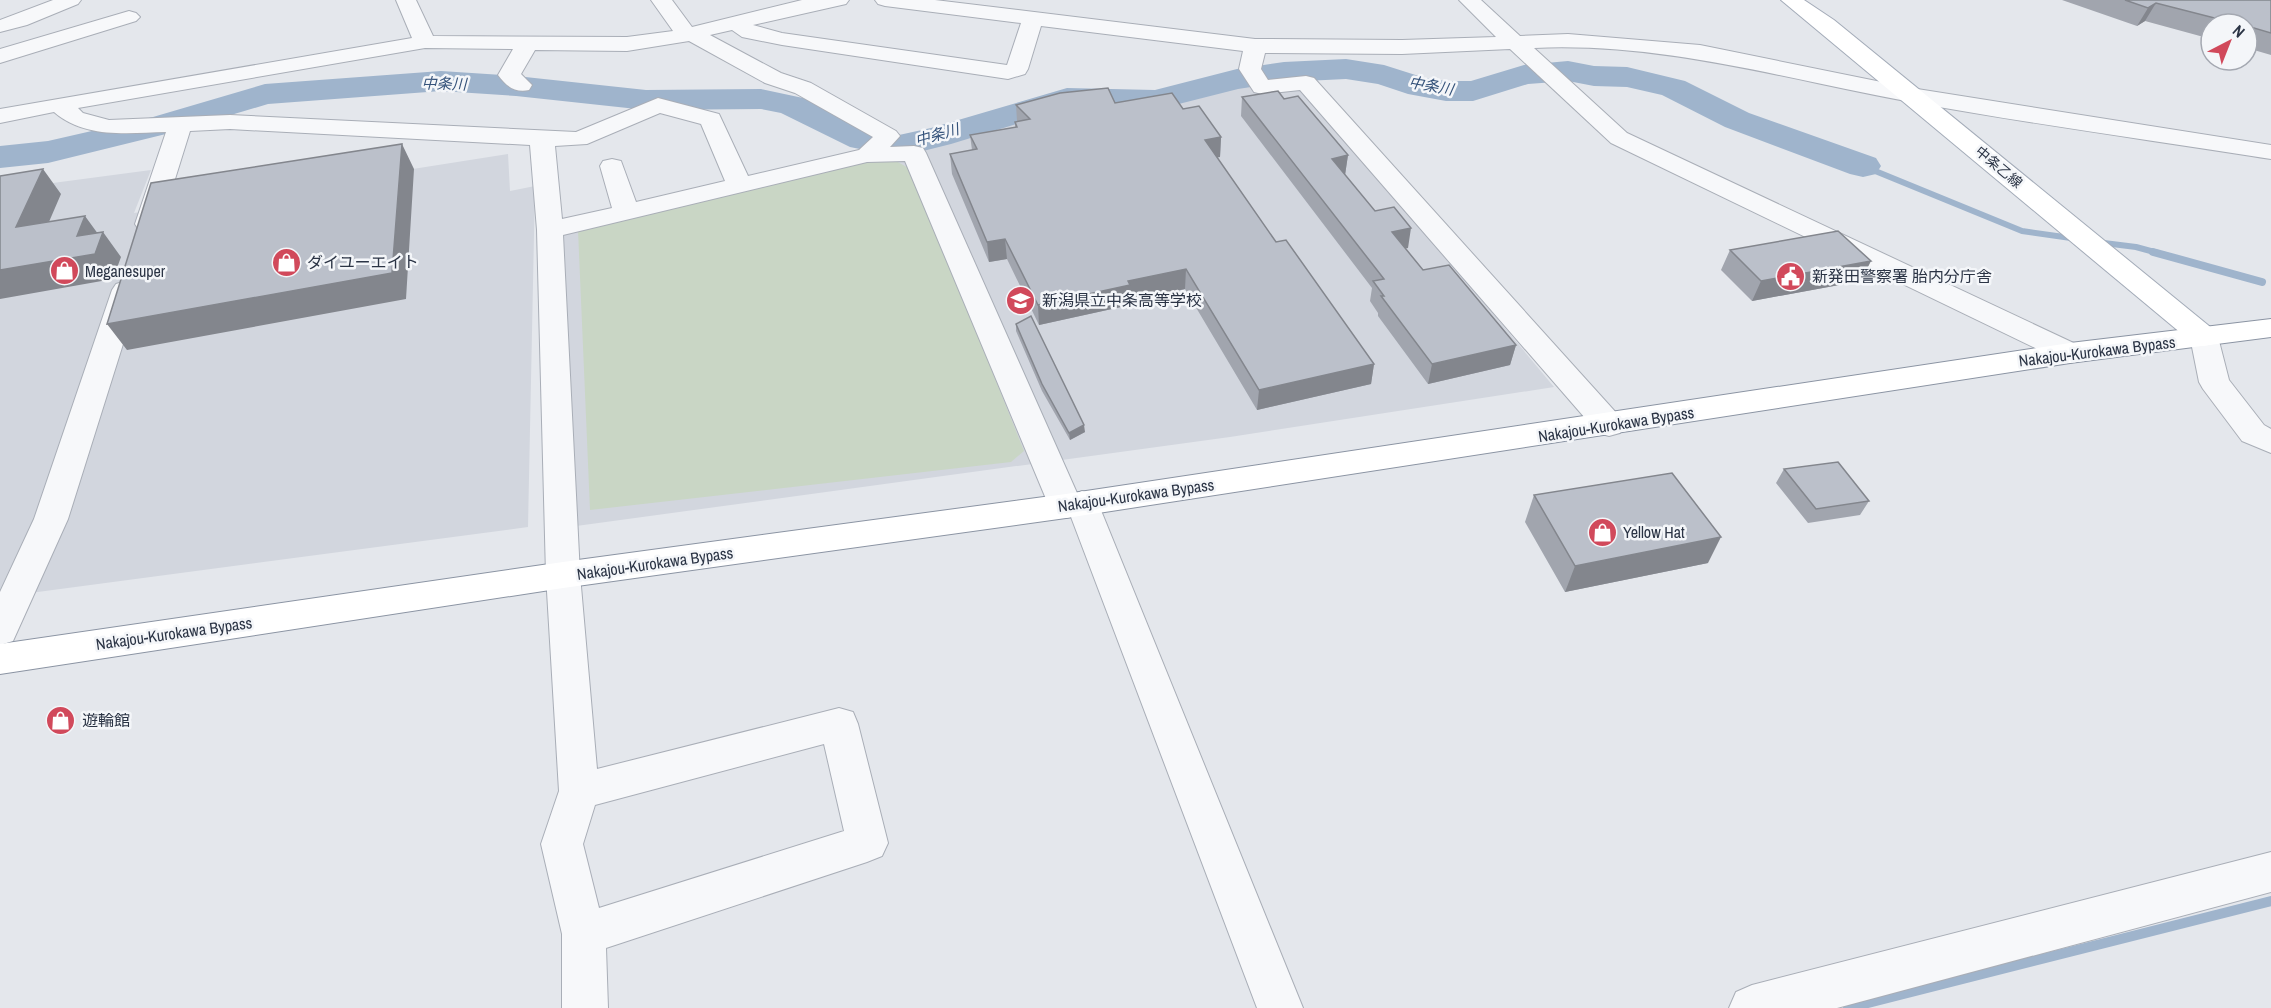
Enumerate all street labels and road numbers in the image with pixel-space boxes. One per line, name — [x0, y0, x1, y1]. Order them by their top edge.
street label: 中条乙線 — [1972, 142, 2026, 192]
street label: Nakajou-Kurokawa Bypass — [2017, 330, 2177, 372]
street label: Nakajou-Kurokawa Bypass — [1536, 401, 1696, 447]
street label: Nakajou-Kurokawa Bypass — [1056, 473, 1216, 517]
street label: Nakajou-Kurokawa Bypass — [575, 541, 735, 585]
street label: Nakajou-Kurokawa Bypass — [94, 611, 254, 655]

